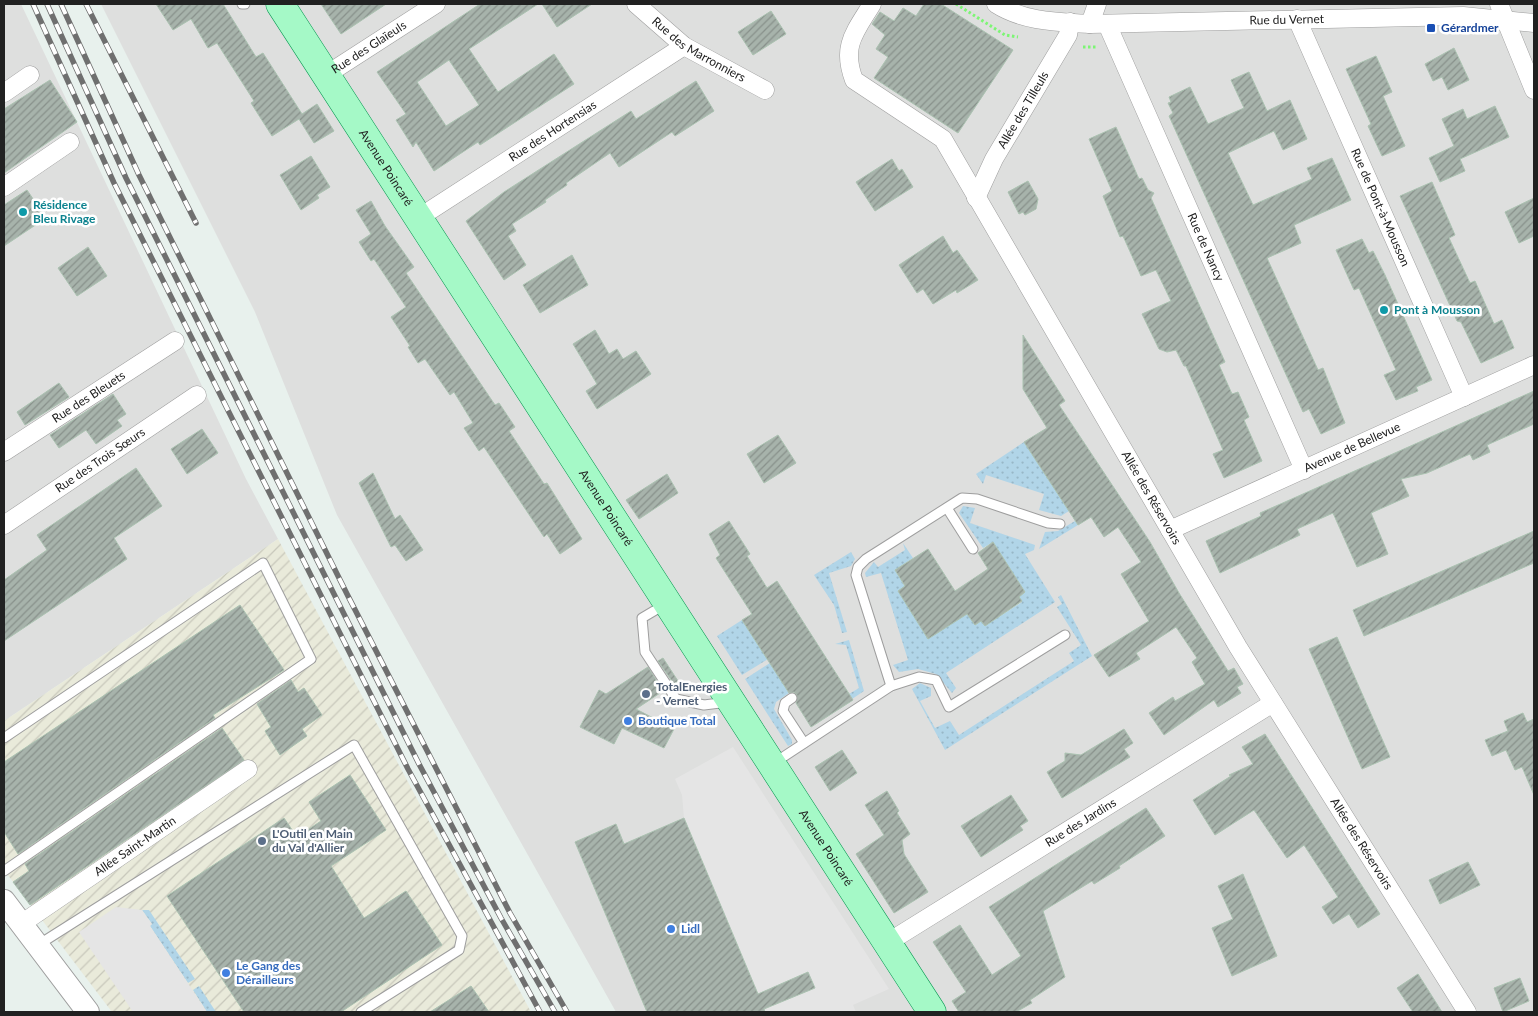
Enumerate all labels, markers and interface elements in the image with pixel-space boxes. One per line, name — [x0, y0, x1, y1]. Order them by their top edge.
street label: Rue du Vernet — [1249, 11, 1325, 28]
street label: Rue des Marronniers — [649, 13, 748, 85]
street label: Rue des Glaïeuls — [328, 17, 409, 77]
place label: Gérardmer — [1441, 20, 1499, 35]
marker: Gérardmer — [1425, 22, 1437, 34]
street label: Allée des Tilleuls — [994, 68, 1052, 151]
street label: Rue des Hortensias — [506, 97, 599, 165]
street label: Avenue Poincaré — [356, 126, 417, 209]
street label: Rue de Pont-à-Mousson — [1348, 146, 1413, 269]
place label: Résidence Bleu Rivage — [33, 197, 96, 226]
marker: Résidence Bleu Rivage — [17, 206, 29, 218]
street label: Rue de Nancy — [1184, 211, 1228, 284]
place label: Pont à Mousson — [1394, 302, 1480, 317]
marker: Pont à Mousson — [1378, 304, 1390, 316]
street label: Rue des Bleuets — [49, 367, 128, 426]
street label: Avenue de Bellevue — [1301, 419, 1402, 475]
street label: Rue des Trois Sœurs — [52, 424, 148, 495]
street label: Allée des Réservoirs — [1119, 448, 1185, 547]
street label: Avenue Poincaré — [576, 466, 637, 549]
place label: TotalEnergies - Vernet — [656, 679, 727, 708]
marker: TotalEnergies - Vernet — [640, 688, 652, 700]
place label: Boutique Total — [638, 713, 716, 728]
marker: Boutique Total — [622, 715, 634, 727]
street label: Rue des Jardins — [1042, 794, 1119, 850]
street label: Allée des Réservoirs — [1328, 795, 1396, 892]
street label: Avenue Poincaré — [796, 806, 857, 889]
street label: Allée Saint-Martin — [91, 813, 178, 879]
place label: L'Outil en Main du Val d'Allier — [272, 826, 353, 855]
marker: L'Outil en Main du Val d'Allier — [256, 835, 268, 847]
place label: Lidl — [681, 921, 700, 936]
marker: Lidl — [665, 923, 677, 935]
place label: Le Gang des Dérailleurs — [236, 958, 301, 987]
marker: Le Gang des Dérailleurs — [220, 967, 232, 979]

